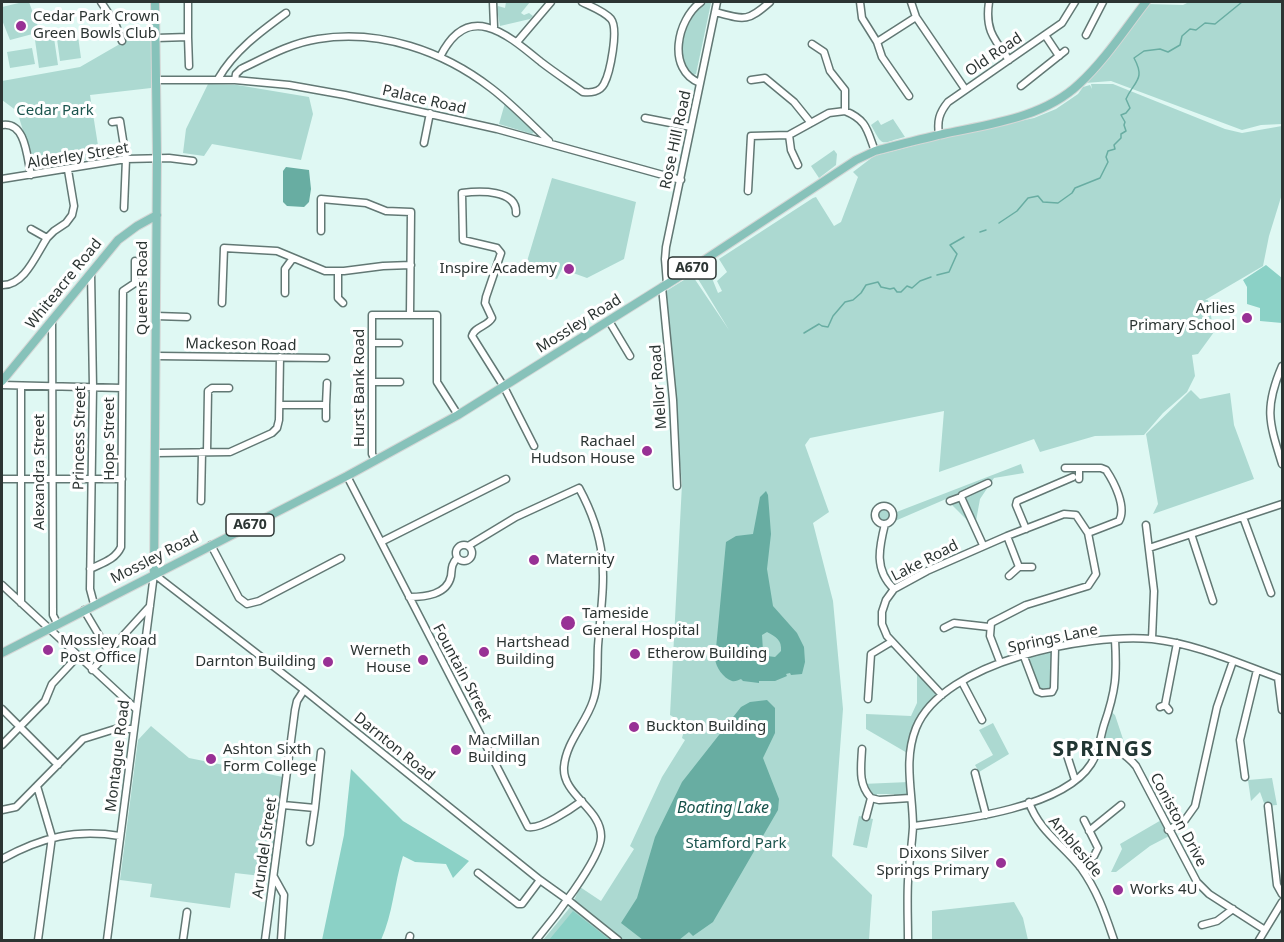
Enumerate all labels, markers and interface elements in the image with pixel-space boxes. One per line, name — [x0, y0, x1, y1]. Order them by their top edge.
place label: Cedar Park Crown Green Bowls Club — [33, 8, 159, 43]
marker: Cedar Park Crown Green Bowls Club — [14, 19, 28, 33]
street label: Old Road — [962, 29, 1026, 81]
street label: Palace Road — [380, 82, 468, 118]
street label: Rose Hill Road — [657, 89, 695, 191]
park label: Cedar Park — [16, 102, 94, 120]
street label: Alderley Street — [26, 139, 130, 173]
street label: Whiteacre Road — [22, 235, 106, 333]
street label: Queens Road — [134, 241, 152, 335]
road number: A670 — [668, 257, 716, 279]
place label: Inspire Academy — [440, 260, 557, 278]
marker: Inspire Academy — [562, 262, 576, 276]
street label: Mossley Road — [533, 291, 625, 357]
place label: Arlies Primary School — [1129, 300, 1235, 335]
marker: Arlies Primary School — [1240, 311, 1254, 325]
street label: Hurst Bank Road — [351, 329, 369, 447]
street label: Mackeson Road — [185, 335, 297, 355]
street label: Mellor Road — [647, 344, 671, 430]
street label: Princess Street — [70, 386, 90, 490]
street label: Hope Street — [101, 397, 119, 481]
street label: Alexandra Street — [31, 414, 49, 530]
place label: Rachael Hudson House — [531, 433, 635, 468]
marker: Rachael Hudson House — [640, 444, 654, 458]
road number: A670 — [226, 514, 274, 536]
street label: Mossley Road — [108, 528, 202, 588]
street label: Lake Road — [889, 536, 961, 586]
place label: Maternity — [546, 551, 614, 569]
marker: Maternity — [527, 553, 541, 567]
place label: Tameside General Hospital — [582, 605, 699, 640]
marker: Tameside General Hospital — [559, 614, 577, 632]
street label: Fountain Street — [429, 621, 495, 725]
street label: Springs Lane — [1007, 621, 1099, 657]
place label: Mossley Road Post Office — [60, 632, 157, 667]
place label: Hartshead Building — [496, 634, 570, 669]
place label: Werneth House — [350, 642, 411, 677]
marker: Mossley Road Post Office — [41, 643, 55, 657]
marker: Hartshead Building — [477, 645, 491, 659]
place label: Etherow Building — [647, 645, 767, 663]
marker: Etherow Building — [628, 647, 642, 661]
place label: Darnton Building — [195, 653, 316, 671]
marker: Werneth House — [416, 653, 430, 667]
marker: Darnton Building — [321, 655, 335, 669]
street label: Montague Road — [102, 699, 134, 813]
street label: Darnton Road — [350, 709, 438, 785]
place label: Buckton Building — [646, 718, 766, 736]
marker: Buckton Building — [627, 720, 641, 734]
place label: MacMillan Building — [468, 732, 540, 767]
district label: SPRINGS — [1053, 737, 1153, 763]
place label: Ashton Sixth Form College — [223, 741, 316, 776]
marker: MacMillan Building — [449, 743, 463, 757]
marker: Ashton Sixth Form College — [204, 752, 218, 766]
street label: Coniston Drive — [1146, 770, 1210, 870]
street label: Arundel Street — [249, 796, 281, 900]
water label: Boating Lake — [677, 798, 769, 818]
street label: Ambleside — [1044, 813, 1106, 881]
park label: Stamford Park — [685, 835, 787, 853]
place label: Dixons Silver Springs Primary — [876, 845, 989, 880]
marker: Dixons Silver Springs Primary — [994, 856, 1008, 870]
place label: Works 4U — [1130, 881, 1198, 899]
marker: Works 4U — [1111, 883, 1125, 897]

